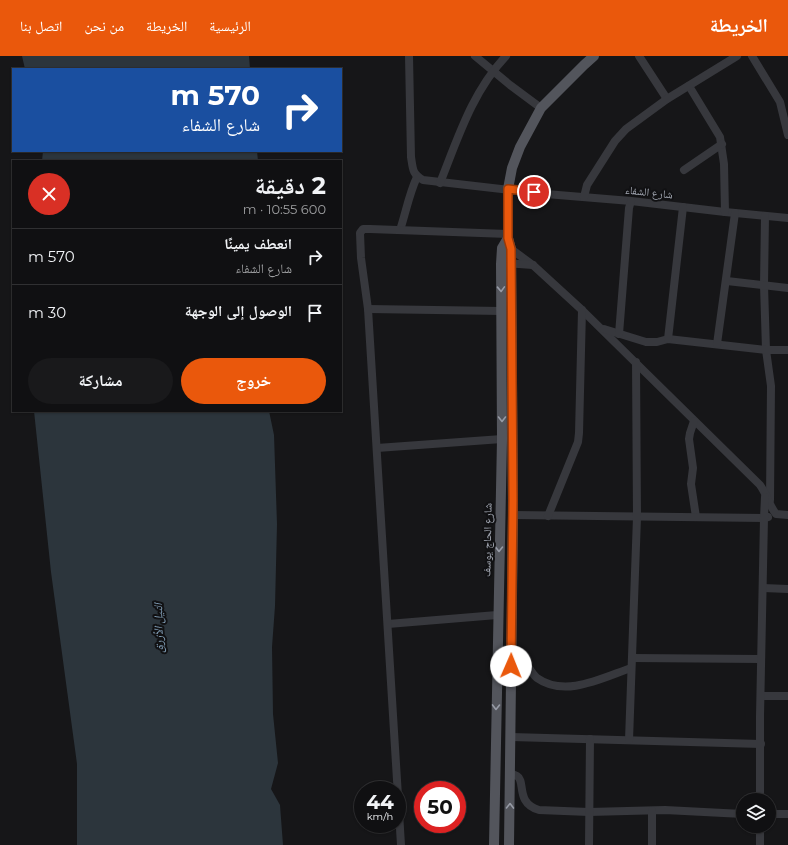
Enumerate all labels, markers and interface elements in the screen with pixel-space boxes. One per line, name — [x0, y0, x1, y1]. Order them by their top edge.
text: الخريطة — [710, 14, 768, 37]
text: اتصل بنا — [20, 17, 62, 35]
text: من نحن — [84, 17, 124, 35]
text: الخريطة — [146, 17, 187, 35]
text: الرئيسية — [209, 17, 251, 35]
text: 570 m — [171, 78, 260, 112]
icon: right — [274, 84, 326, 136]
text: شارع الشفاء — [182, 114, 260, 136]
text: 2 دقيقة — [255, 171, 326, 200]
button: close — [28, 173, 70, 215]
pin — [517, 175, 551, 209]
icon: arrive — [523, 181, 545, 203]
street label: شارع الشفاء — [624, 183, 674, 201]
text: 600 m · 10:55 — [243, 201, 326, 217]
text: انعطف يمينًا — [224, 234, 292, 253]
icon: right — [304, 246, 326, 268]
text: 570 m — [28, 247, 75, 266]
text: شارع الشفاء — [235, 260, 292, 276]
one-way arrow — [497, 286, 506, 292]
text: الوصول إلى الوجهة — [185, 301, 292, 320]
icon: arrive — [304, 302, 326, 324]
text: 30 m — [28, 303, 66, 322]
button: مشاركة — [28, 358, 173, 404]
button: خروج — [181, 358, 326, 404]
one-way arrow — [498, 416, 506, 422]
street label: شارع الحاج يوسف — [479, 503, 495, 577]
one-way arrow — [495, 546, 503, 552]
water label: النيل الأزرق — [150, 602, 167, 653]
position arrow — [490, 645, 532, 687]
one-way arrow — [492, 704, 500, 710]
speed limit sign: 50 — [414, 781, 466, 833]
text: 44 — [366, 790, 394, 814]
map controls — [736, 793, 776, 833]
button: layers — [736, 793, 776, 833]
one-way arrow — [506, 803, 514, 809]
text: km/h — [367, 810, 393, 823]

